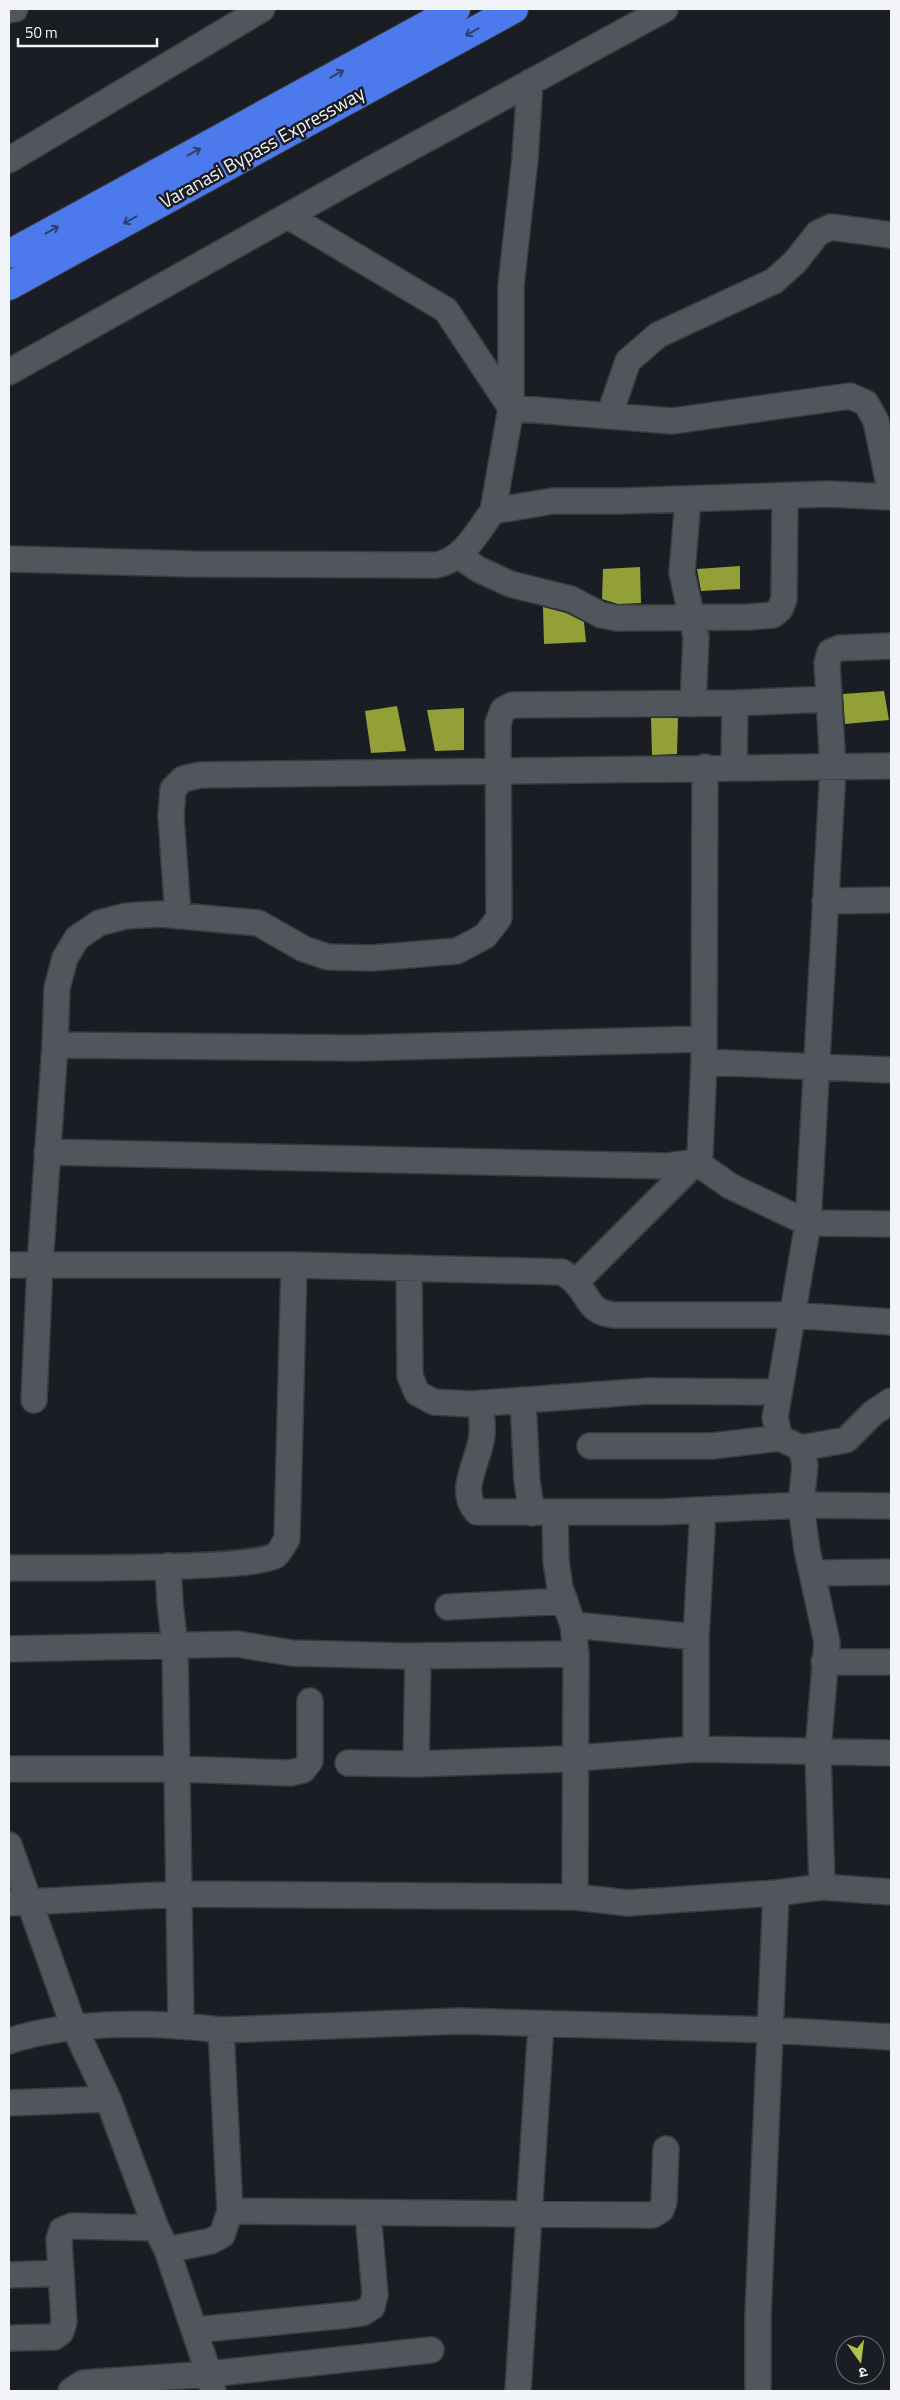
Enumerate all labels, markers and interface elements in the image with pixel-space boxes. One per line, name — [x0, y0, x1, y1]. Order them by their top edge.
scale bar — [18, 15, 156, 47]
text: 50 m — [25, 21, 58, 44]
one-way arrow — [464, 27, 479, 37]
one-way arrow — [329, 69, 344, 79]
street label: Varanasi Bypass Expressway — [154, 78, 370, 215]
one-way arrow — [186, 147, 201, 157]
one-way arrow — [123, 215, 137, 225]
one-way arrow — [44, 225, 58, 235]
north arrow — [835, 2335, 885, 2385]
text: उ — [856, 2362, 870, 2384]

